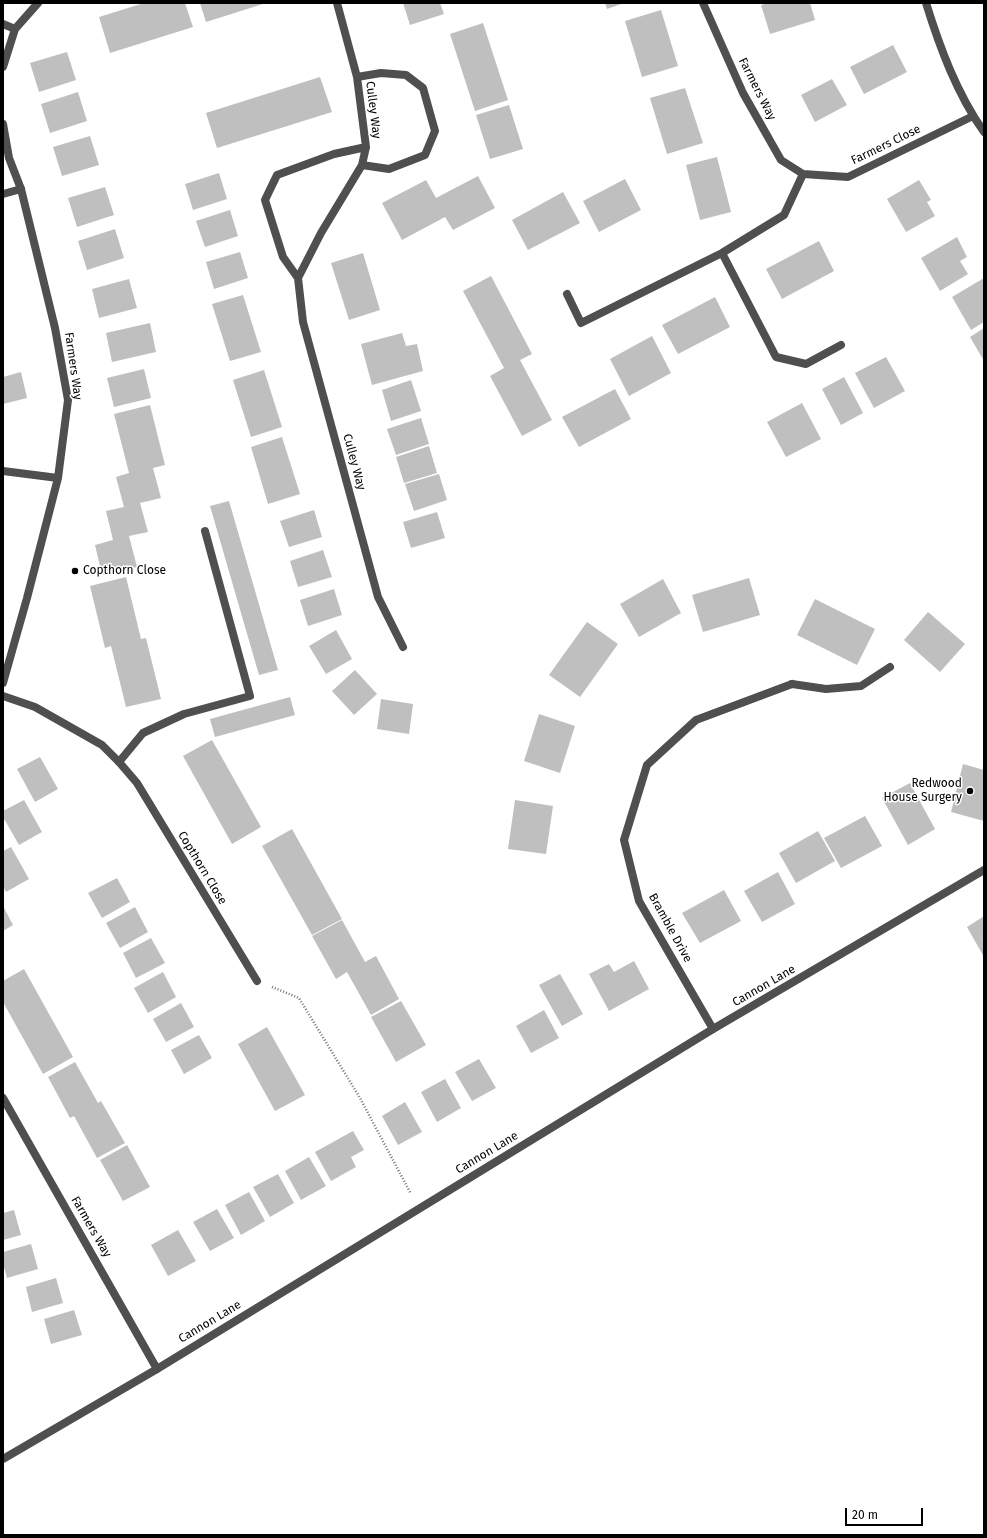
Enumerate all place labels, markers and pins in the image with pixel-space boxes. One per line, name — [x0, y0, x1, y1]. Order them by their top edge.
place label: Copthorn Close — [83, 564, 166, 578]
marker: Copthorn Close — [70, 566, 80, 576]
place label: Redwood House Surgery — [883, 777, 962, 805]
marker: Redwood House Surgery — [965, 786, 975, 796]

